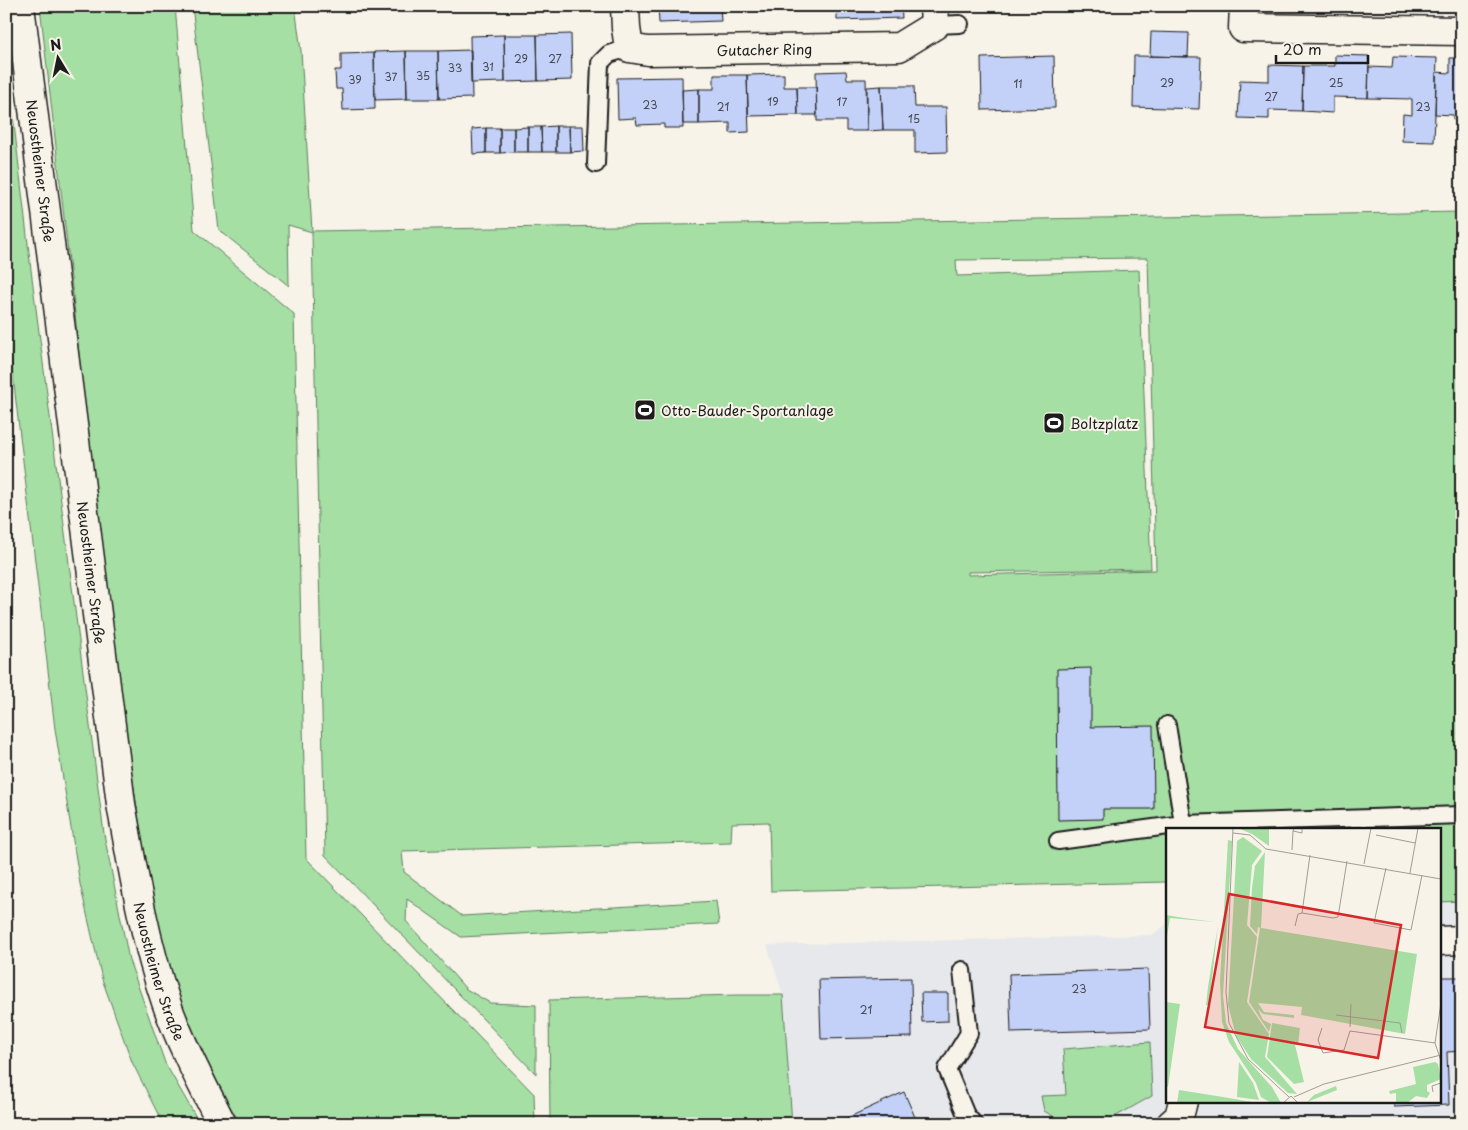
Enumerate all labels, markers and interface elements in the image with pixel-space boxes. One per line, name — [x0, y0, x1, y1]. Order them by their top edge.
north arrow — [32, 32, 82, 82]
scale bar — [1276, 32, 1368, 64]
text: N — [48, 33, 63, 56]
text: 20 m — [1283, 37, 1322, 60]
street label: Gutacher Ring — [716, 38, 813, 60]
house number: 29 — [514, 50, 528, 67]
house number: 27 — [548, 50, 562, 67]
house number: 31 — [482, 58, 494, 75]
house number: 33 — [448, 59, 462, 76]
house number: 35 — [416, 67, 430, 84]
house number: 37 — [385, 68, 398, 85]
house number: 39 — [348, 71, 362, 88]
house number: 29 — [1160, 74, 1174, 91]
house number: 25 — [1329, 74, 1343, 91]
house number: 11 — [1013, 75, 1023, 92]
house number: 27 — [1264, 88, 1278, 105]
house number: 19 — [767, 93, 779, 110]
house number: 17 — [837, 93, 848, 110]
house number: 23 — [643, 96, 657, 113]
street label: Neuostheimer Straße — [21, 98, 60, 243]
house number: 21 — [717, 98, 729, 115]
house number: 23 — [1416, 98, 1430, 115]
house number: 15 — [908, 110, 920, 127]
sports icon: Otto-Bauder-Sportanlage — [633, 398, 657, 422]
place label: Otto-Bauder-Sportanlage — [661, 400, 834, 421]
sports icon: Boltzplatz — [1042, 411, 1066, 435]
place label: Boltzplatz — [1070, 413, 1139, 434]
street label: Neuostheimer Straße — [72, 500, 111, 645]
inset map — [1166, 828, 1440, 1102]
street label: Neuostheimer Straße — [129, 900, 190, 1044]
house number: 23 — [1072, 980, 1086, 997]
house number: 21 — [860, 1001, 872, 1018]

